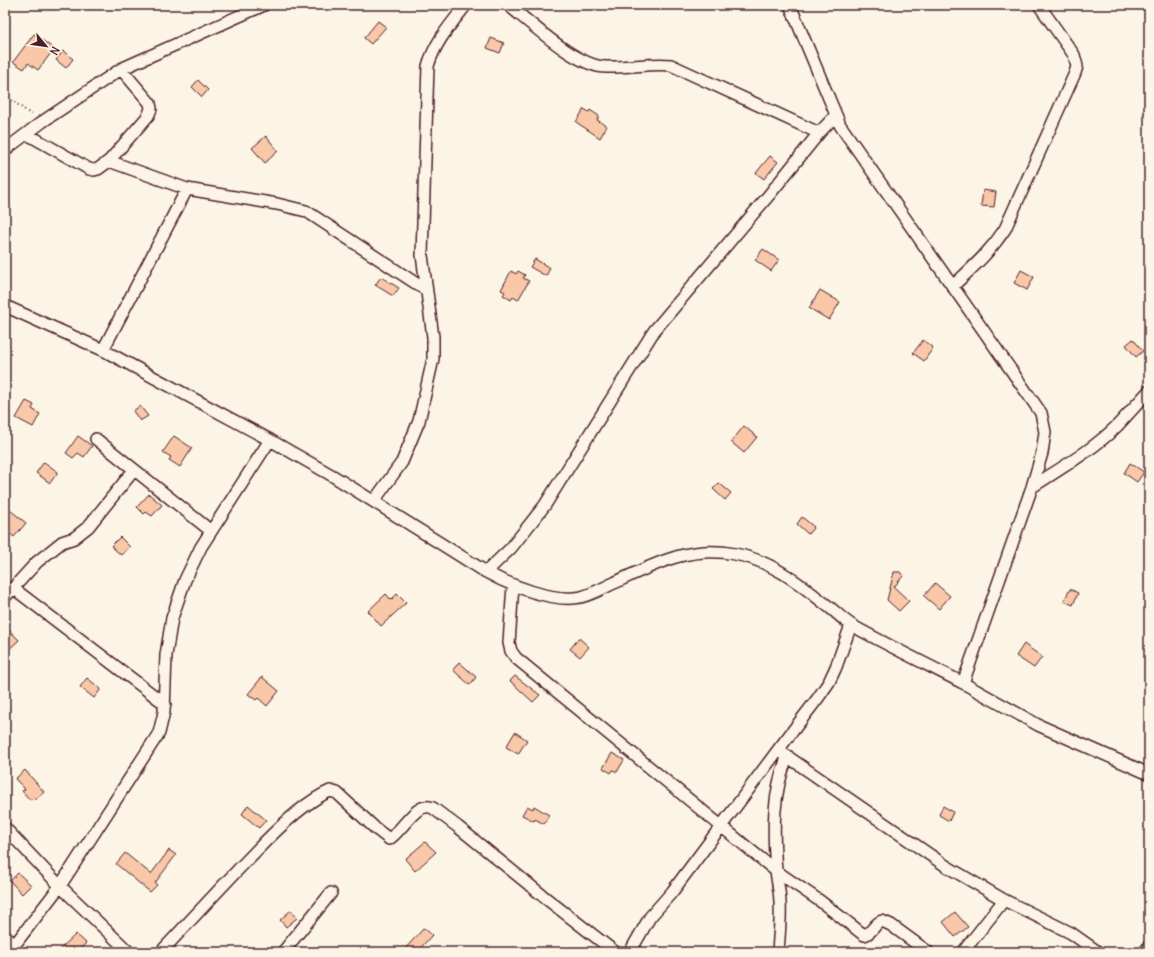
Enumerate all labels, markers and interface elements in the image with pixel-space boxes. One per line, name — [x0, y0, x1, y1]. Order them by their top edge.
north arrow — [26, 26, 66, 66]
text: N — [47, 44, 63, 58]

